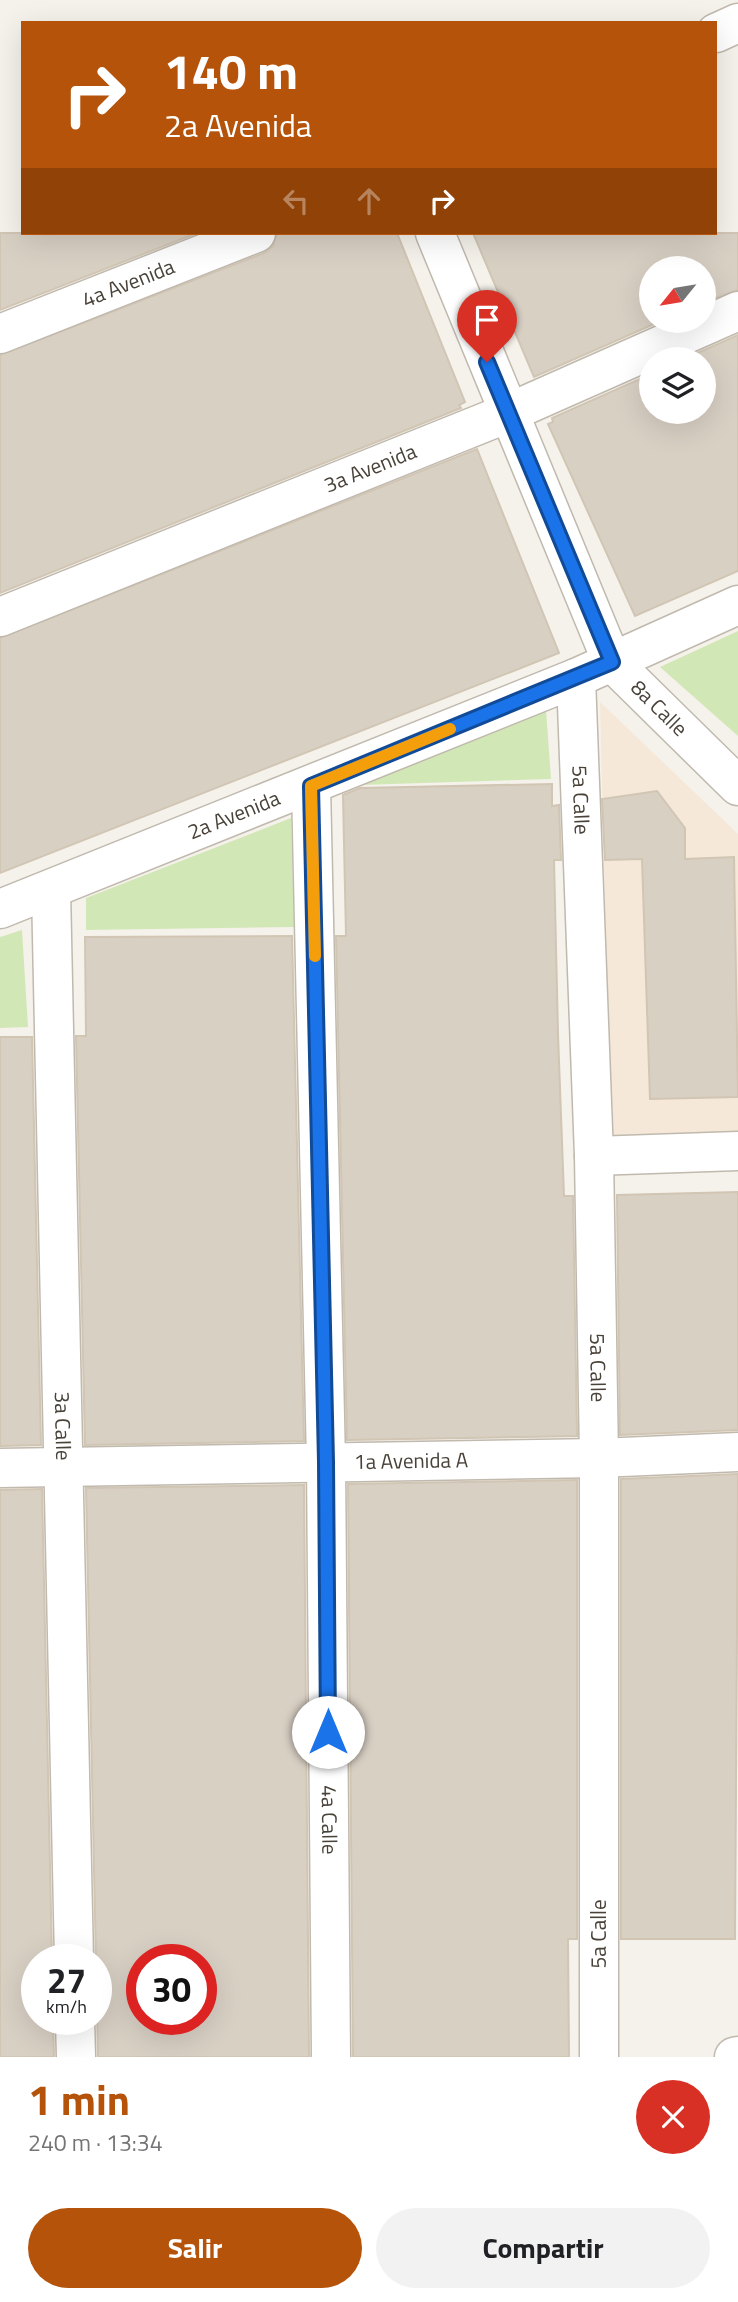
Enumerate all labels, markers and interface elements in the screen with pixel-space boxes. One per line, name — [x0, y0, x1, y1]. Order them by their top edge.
text: 140 m — [164, 33, 298, 108]
icon: right — [49, 49, 140, 140]
text: 2a Avenida — [164, 101, 312, 149]
icon: left — [277, 182, 315, 220]
icon: ahead — [350, 182, 388, 220]
icon: right — [423, 182, 461, 220]
street label: 4a Avenida — [77, 250, 179, 315]
north arrow — [639, 256, 716, 332]
map controls — [639, 256, 716, 424]
pin — [457, 290, 517, 362]
icon: arrive — [468, 301, 506, 339]
button: layers — [639, 347, 716, 424]
street label: 3a Avenida — [319, 434, 421, 500]
street label: 8a Calle — [624, 672, 696, 743]
street label: 5a Calle — [564, 765, 599, 835]
street label: 2a Avenida — [182, 781, 285, 847]
street label: 5a Calle — [582, 1333, 615, 1402]
street label: 3a Calle — [47, 1391, 80, 1461]
street label: 1a Avenida A — [354, 1443, 469, 1477]
position arrow — [291, 1695, 365, 1769]
street label: 4a Calle — [314, 1785, 346, 1855]
street label: 5a Calle — [582, 1899, 614, 1969]
speed limit sign: 30 — [126, 1944, 217, 2035]
text: 27 — [47, 1953, 86, 2007]
text: km/h — [46, 1993, 87, 2020]
text: 1 min — [28, 2067, 130, 2131]
button: close — [636, 2080, 710, 2154]
text: 240 m · 13:34 — [28, 2125, 163, 2160]
button: Salir — [28, 2208, 362, 2288]
button: Compartir — [376, 2208, 710, 2288]

